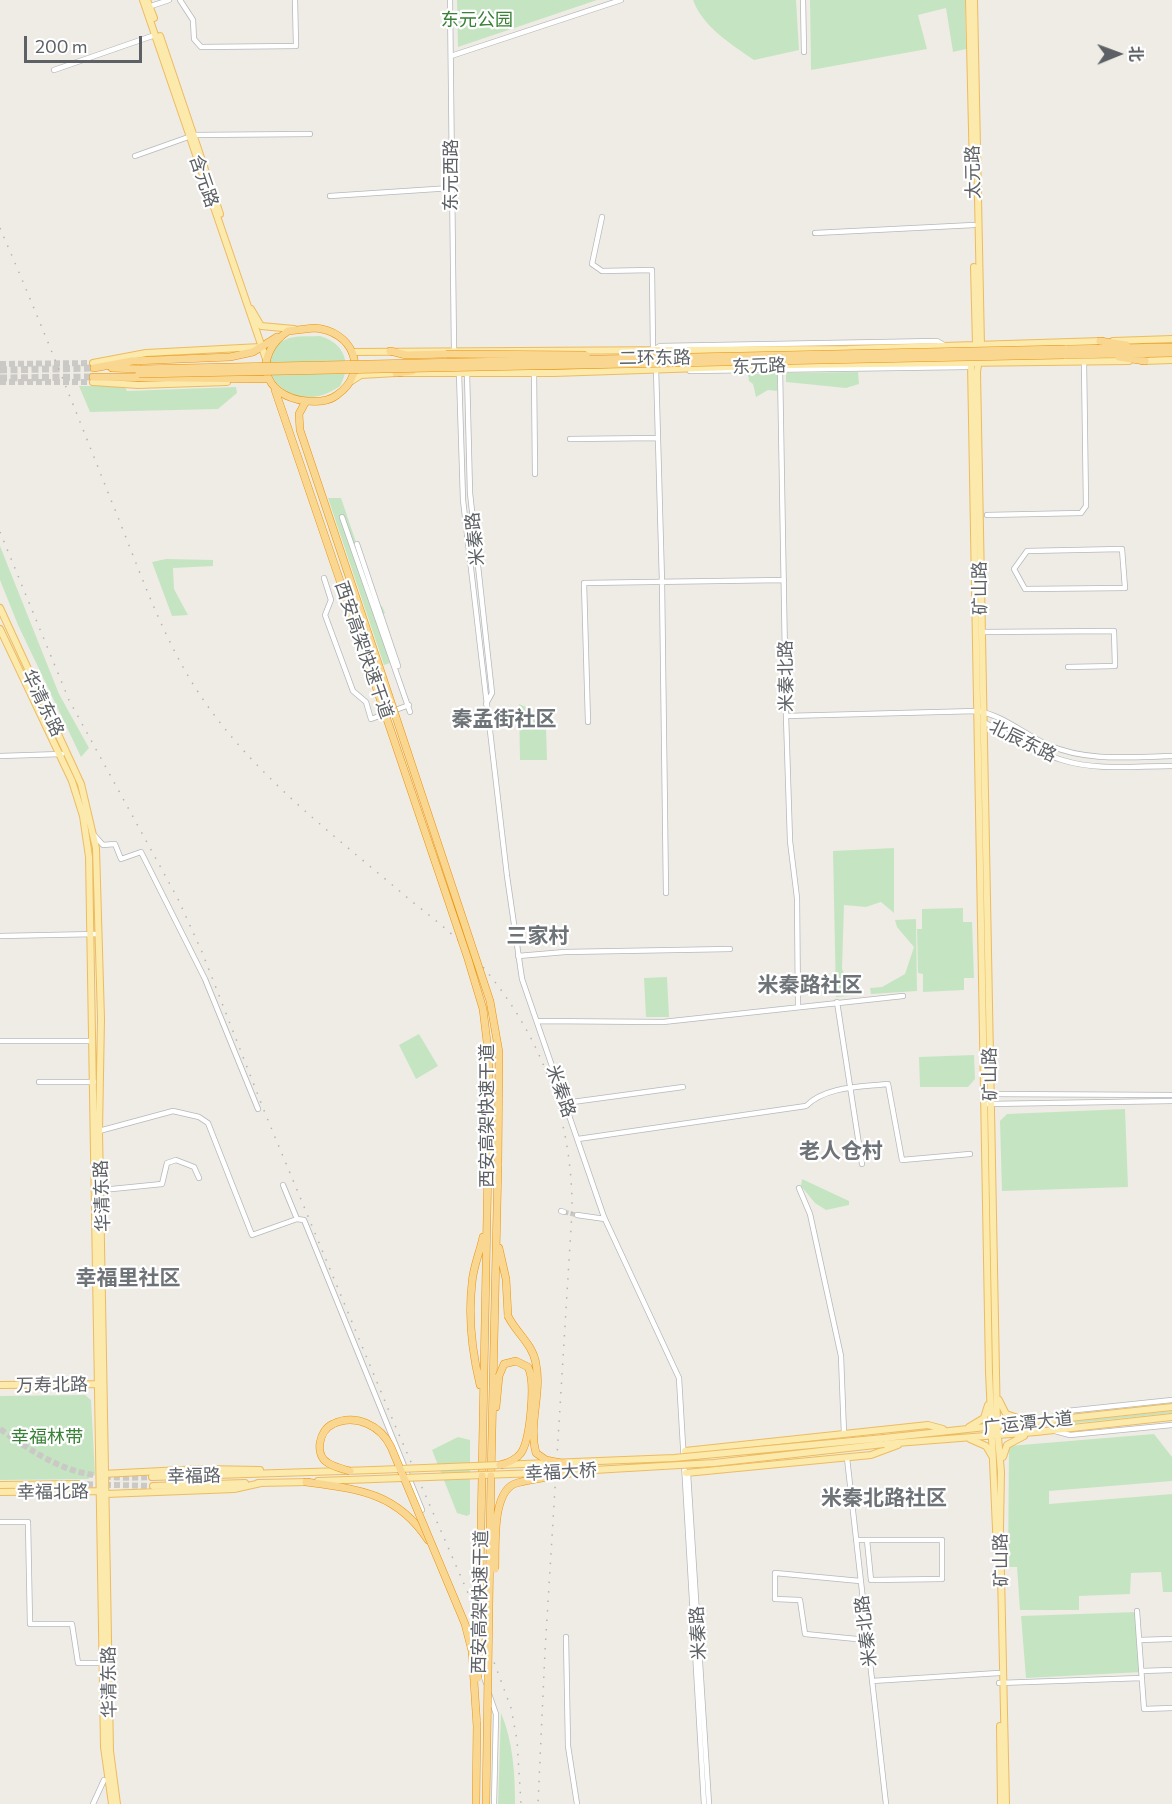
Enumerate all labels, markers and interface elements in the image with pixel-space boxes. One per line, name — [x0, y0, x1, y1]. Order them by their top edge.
park label: 东元公园 — [441, 9, 513, 31]
scale bar — [27, 24, 146, 62]
north arrow — [1088, 24, 1148, 84]
text: 200 m — [35, 35, 88, 57]
text: 北 — [1127, 45, 1146, 62]
street label: 东元西路 — [440, 139, 462, 211]
street label: 太元路 — [962, 145, 984, 199]
street label: 含元路 — [185, 152, 223, 210]
street label: 二环东路 — [619, 347, 691, 369]
street label: 东元路 — [732, 354, 786, 378]
street label: 米秦路 — [461, 511, 489, 567]
street label: 矿山路 — [969, 561, 991, 615]
street label: 西安高架快速干道 — [330, 578, 398, 722]
street label: 米秦北路 — [775, 640, 797, 712]
street label: 华清东路 — [18, 666, 68, 740]
district label: 秦孟街社区 — [452, 706, 556, 732]
street label: 北辰东路 — [986, 716, 1060, 766]
district label: 三家村 — [507, 923, 569, 949]
district label: 米秦路社区 — [758, 972, 862, 998]
street label: 西安高架快速干道 — [476, 1044, 498, 1188]
street label: 矿山路 — [979, 1047, 1001, 1101]
street label: 米秦路 — [542, 1062, 580, 1120]
district label: 老人仓村 — [799, 1138, 883, 1164]
street label: 华清东路 — [90, 1160, 114, 1232]
district label: 幸福里社区 — [76, 1265, 180, 1291]
street label: 万寿北路 — [16, 1374, 88, 1396]
street label: 广运潭大道 — [982, 1408, 1074, 1438]
park label: 幸福林带 — [11, 1426, 83, 1448]
street label: 幸福大桥 — [524, 1459, 598, 1485]
street label: 幸福路 — [167, 1465, 221, 1487]
street label: 幸福北路 — [17, 1481, 89, 1503]
district label: 米秦北路社区 — [821, 1485, 947, 1511]
street label: 西安高架快速干道 — [468, 1530, 492, 1674]
street label: 矿山路 — [990, 1533, 1012, 1587]
street label: 米秦北路 — [851, 1594, 881, 1668]
street label: 米秦路 — [686, 1605, 710, 1661]
street label: 华清东路 — [98, 1646, 120, 1718]

